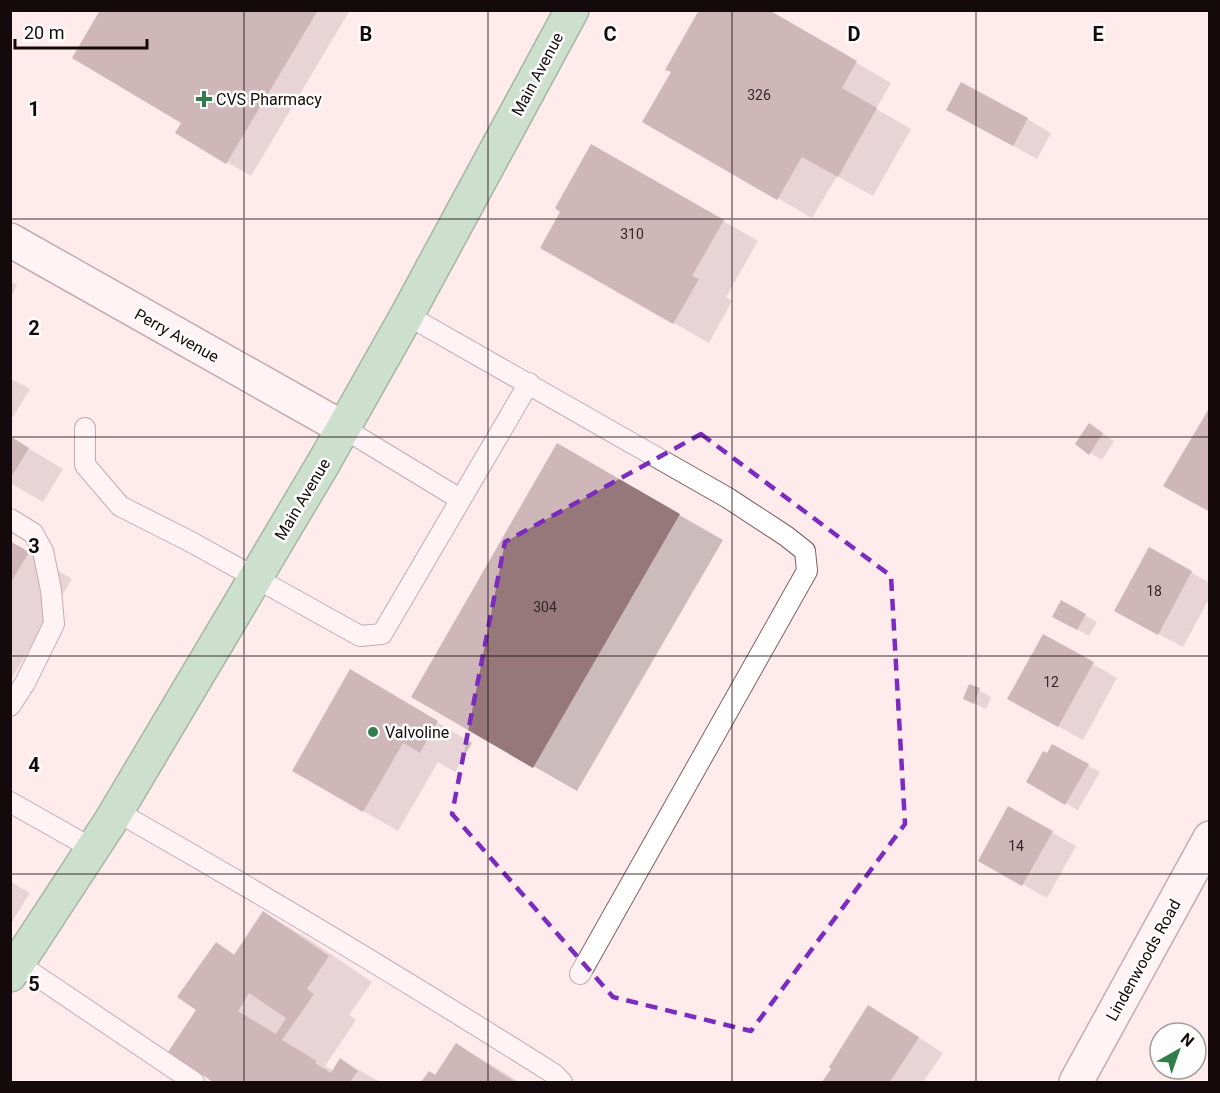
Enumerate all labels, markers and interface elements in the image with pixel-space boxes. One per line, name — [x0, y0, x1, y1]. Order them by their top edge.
scale bar — [15, 12, 147, 50]
text: 20 m — [24, 22, 64, 43]
text: B — [360, 22, 372, 46]
text: C — [603, 22, 617, 46]
text: D — [848, 22, 861, 46]
text: E — [1092, 22, 1104, 46]
street label: Main Avenue — [508, 29, 567, 119]
house number: 326 — [747, 87, 771, 103]
place label: CVS Pharmacy — [216, 90, 322, 109]
marker: CVS Pharmacy — [197, 92, 211, 106]
text: 1 — [28, 97, 40, 121]
house number: 310 — [620, 226, 644, 242]
street label: Perry Avenue — [131, 305, 222, 366]
text: 2 — [28, 316, 40, 340]
street label: Main Avenue — [271, 455, 334, 543]
text: 3 — [28, 534, 40, 558]
house number: 18 — [1146, 583, 1162, 599]
house number: 304 — [533, 599, 557, 615]
house number: 12 — [1043, 674, 1059, 690]
place label: Valvoline — [385, 723, 449, 742]
marker: Valvoline — [366, 725, 380, 739]
text: 4 — [28, 753, 40, 777]
house number: 14 — [1008, 838, 1024, 854]
street label: Lindenwoods Road — [1102, 896, 1185, 1024]
text: 5 — [28, 972, 40, 996]
north arrow — [1148, 1021, 1208, 1081]
text: N — [1177, 1029, 1198, 1051]

